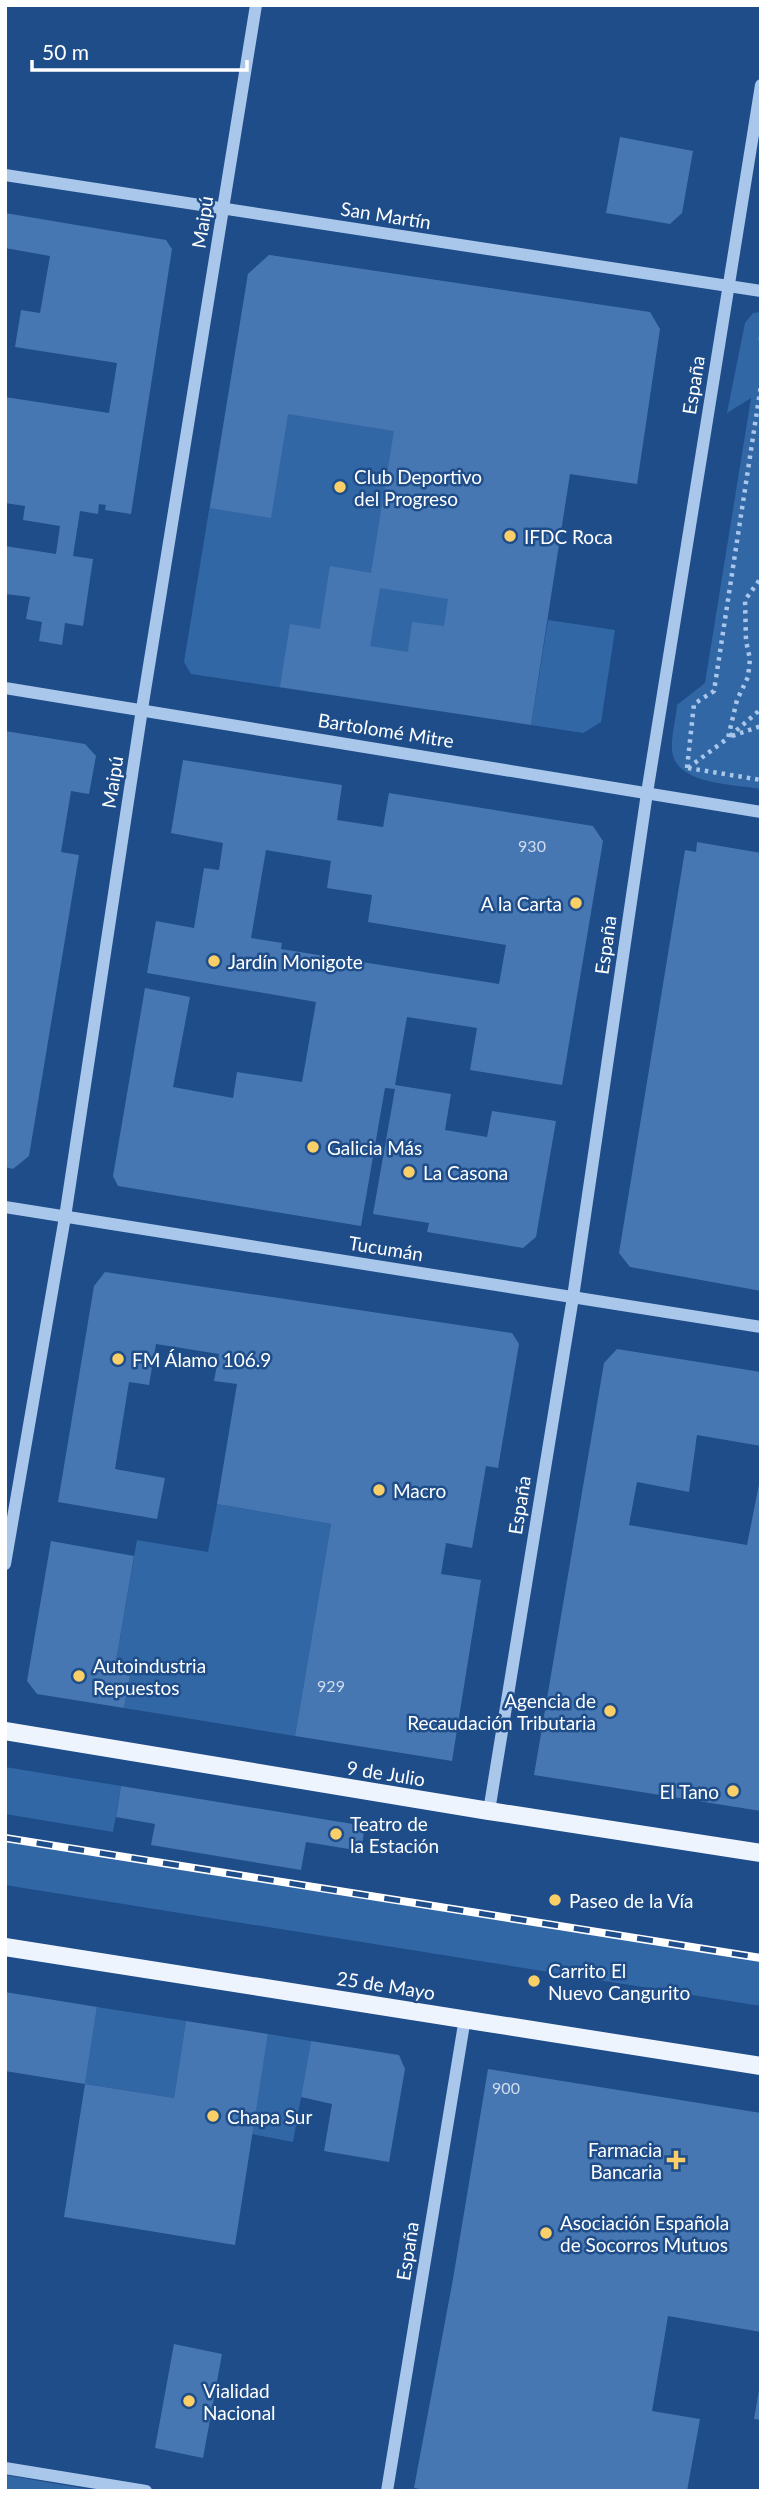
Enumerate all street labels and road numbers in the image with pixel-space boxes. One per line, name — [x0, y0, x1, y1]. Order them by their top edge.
street label: Maipú — [187, 194, 217, 250]
street label: San Martín — [339, 197, 433, 233]
street label: España — [677, 354, 709, 416]
street label: Bartolomé Mitre — [316, 708, 456, 752]
street label: Maipú — [97, 754, 127, 810]
street label: España — [589, 914, 621, 976]
street label: Tucumán — [347, 1231, 425, 1265]
street label: España — [503, 1474, 535, 1536]
street label: 9 de Julio — [345, 1755, 427, 1791]
street label: 25 de Mayo — [335, 1966, 437, 2004]
street label: España — [391, 2220, 423, 2282]

